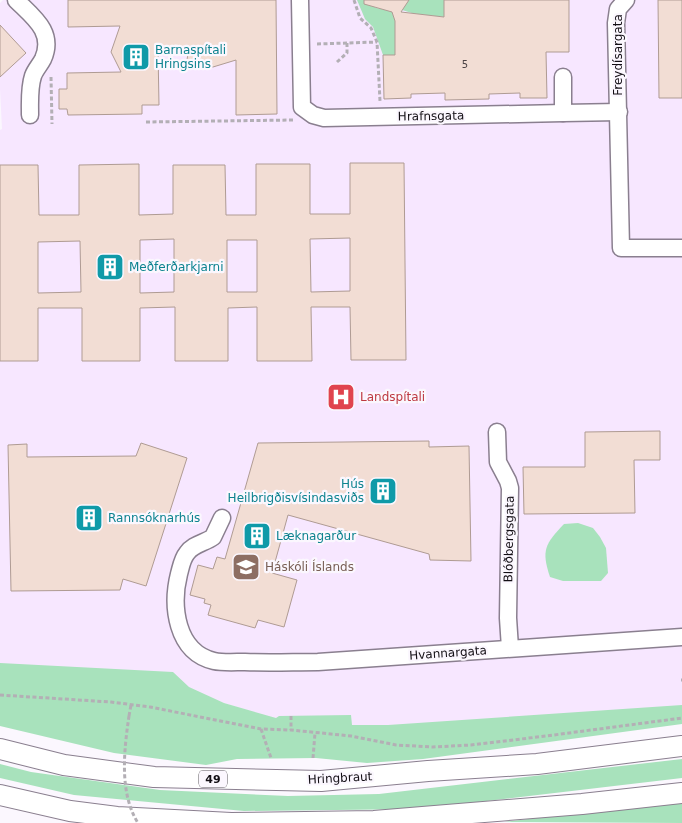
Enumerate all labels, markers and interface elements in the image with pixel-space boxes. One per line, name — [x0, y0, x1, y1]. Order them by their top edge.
street label: Freydísargata — [611, 14, 625, 96]
building icon: Barnaspítali Hringsins — [121, 42, 151, 72]
place label: Barnaspítali Hringsins — [155, 43, 226, 71]
house number: 5 — [462, 59, 468, 70]
street label: Hrafnsgata — [398, 108, 464, 124]
building icon: Meðferðarkjarni — [95, 252, 125, 282]
place label: Meðferðarkjarni — [129, 260, 224, 274]
hospital icon: Landspítali — [326, 382, 356, 412]
place label: Landspítali — [360, 390, 425, 404]
building icon: Hús Heilbrigðisvísindasviðs — [368, 476, 398, 506]
place label: Hús Heilbrigðisvísindasviðs — [228, 477, 364, 505]
street label: Blóðbergsgata — [501, 495, 517, 583]
building icon: Rannsóknarhús — [74, 503, 104, 533]
place label: Rannsóknarhús — [108, 511, 200, 525]
building icon: Læknagarður — [242, 521, 272, 551]
place label: Læknagarður — [276, 529, 356, 543]
school or university icon: Háskóli Íslands — [231, 552, 261, 582]
place label: Háskóli Íslands — [265, 559, 354, 574]
street label: Hvannargata — [409, 643, 487, 663]
street label: Hringbraut — [307, 769, 373, 787]
road number: 49 — [199, 771, 227, 788]

